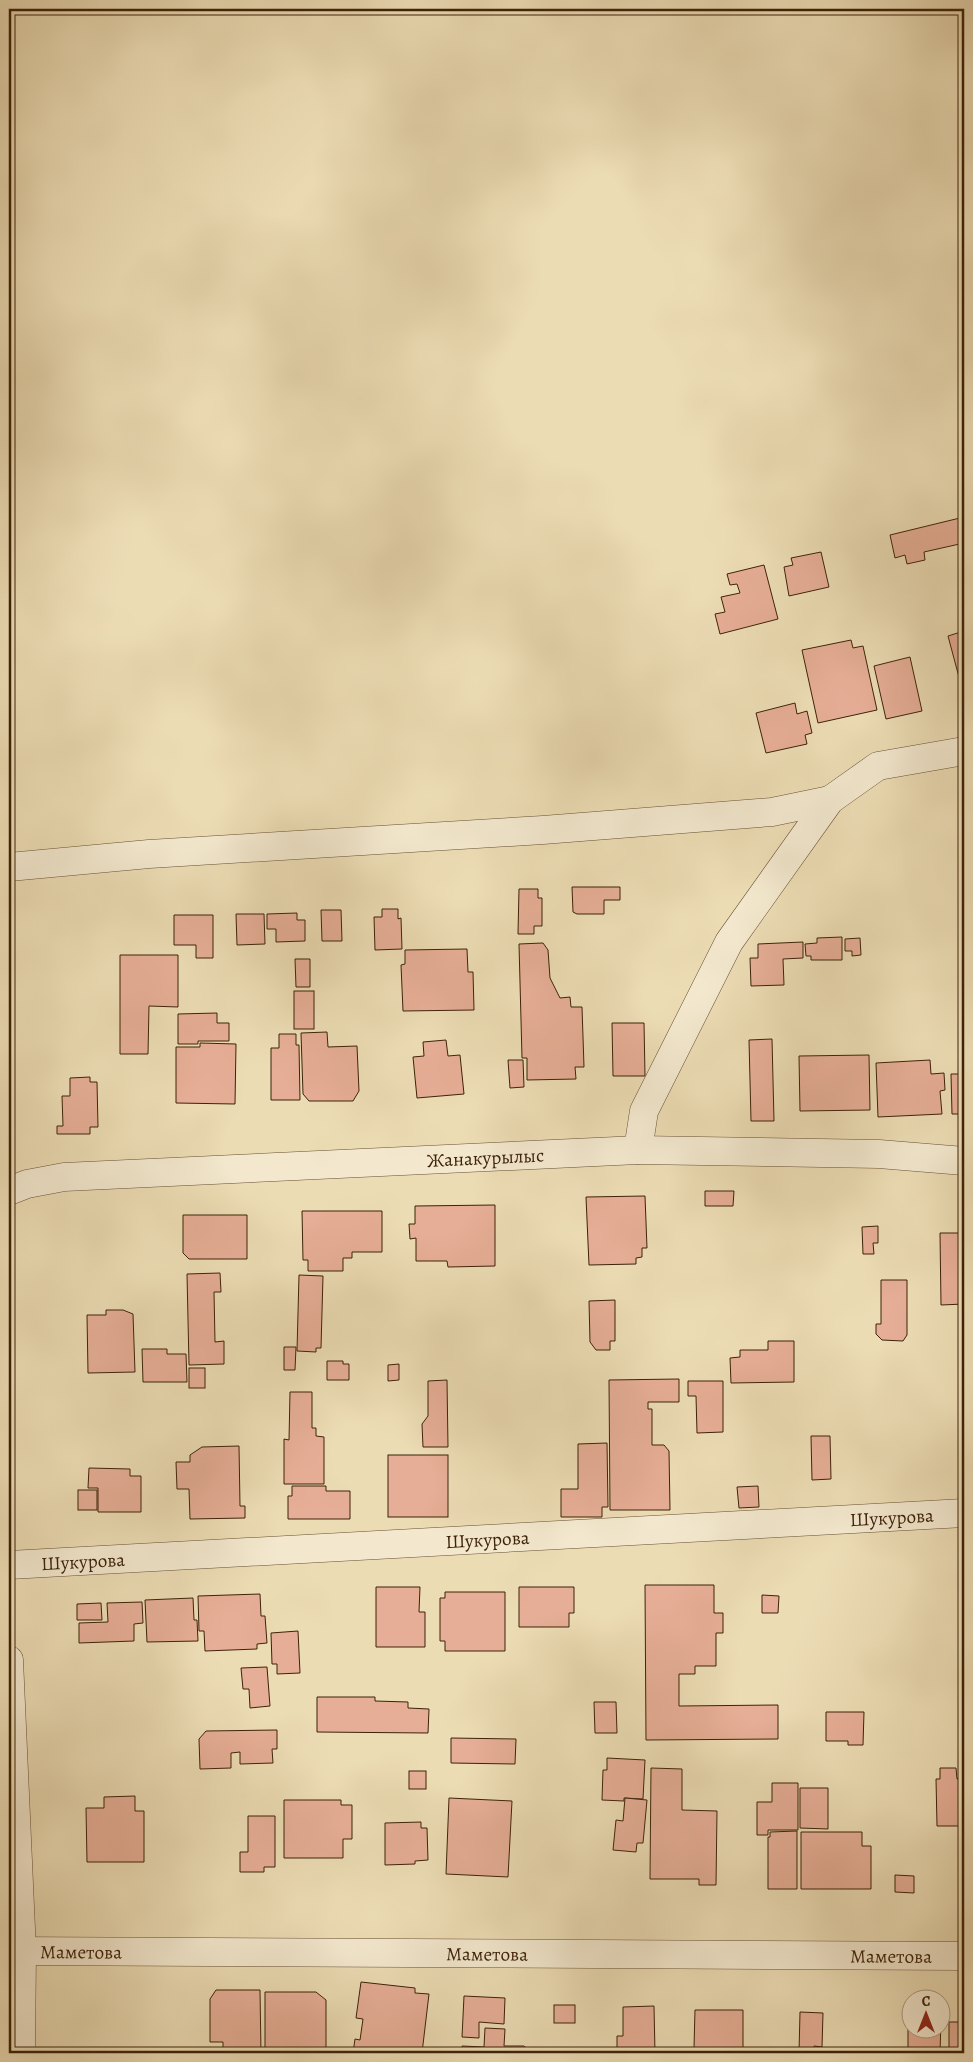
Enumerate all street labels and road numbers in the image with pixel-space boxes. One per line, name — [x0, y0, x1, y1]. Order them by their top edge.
street label: Жанакурылыс — [426, 1142, 545, 1174]
street label: Шукурова — [849, 1503, 935, 1533]
street label: Шукурова — [445, 1525, 530, 1555]
street label: Шукурова — [40, 1547, 126, 1577]
street label: Маметова — [40, 1939, 122, 1966]
street label: Маметова — [446, 1941, 528, 1968]
street label: Маметова — [850, 1943, 932, 1970]

